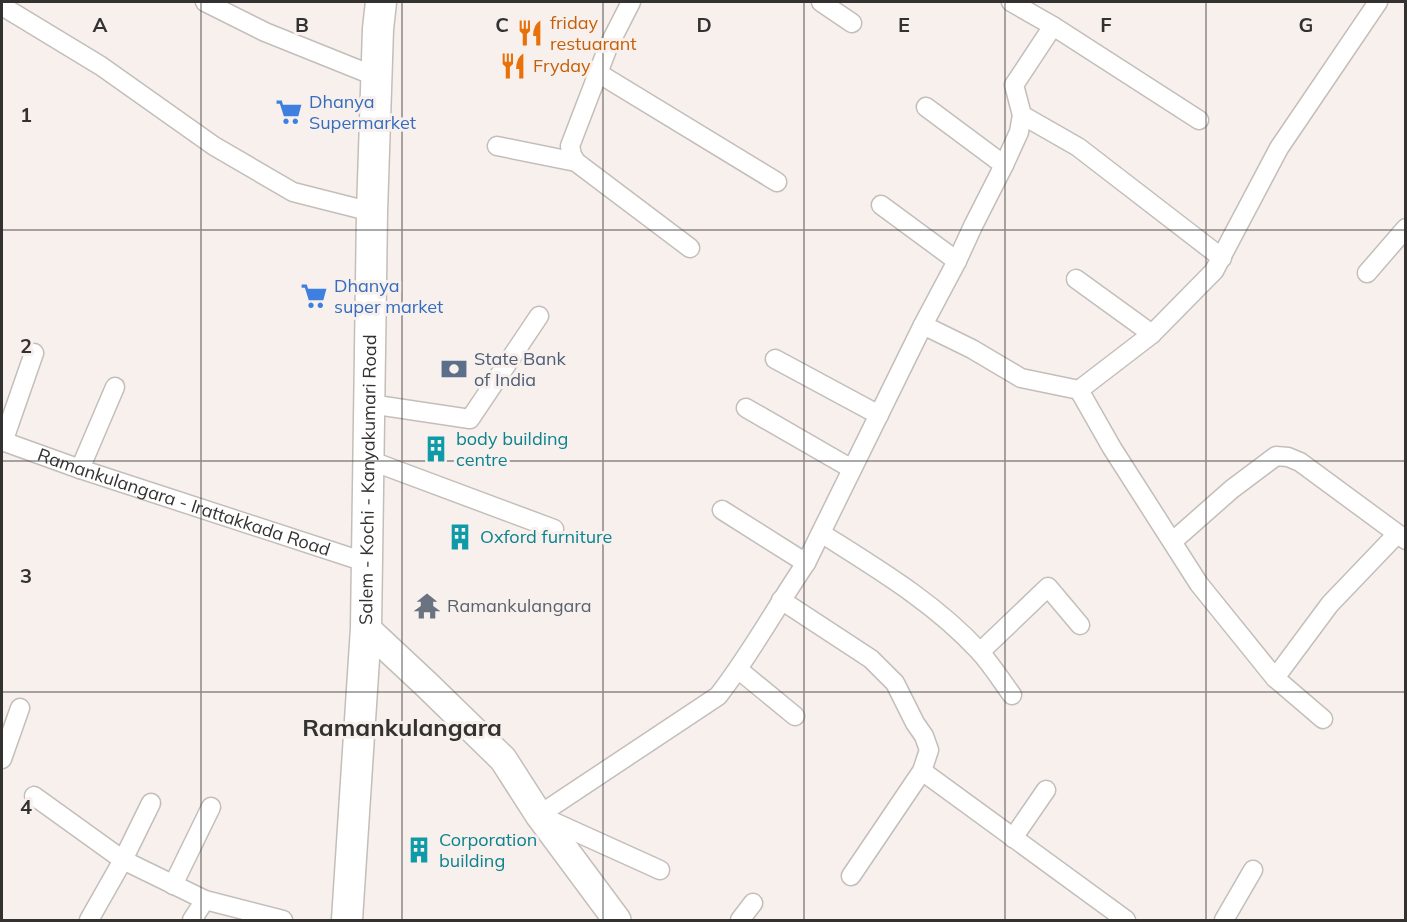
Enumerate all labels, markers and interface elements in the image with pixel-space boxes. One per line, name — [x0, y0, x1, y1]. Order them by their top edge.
place label: friday restuarant — [550, 11, 637, 55]
text: A — [93, 12, 108, 37]
text: B — [295, 12, 309, 37]
text: C — [495, 12, 509, 37]
text: D — [696, 12, 712, 37]
text: E — [898, 12, 910, 37]
text: F — [1100, 12, 1112, 37]
text: G — [1299, 12, 1313, 37]
restaurant icon: friday restuarant — [515, 18, 545, 48]
restaurant icon: Fryday — [498, 51, 528, 81]
place label: Fryday — [533, 54, 591, 77]
place label: Dhanya Supermarket — [309, 90, 416, 134]
supermarket icon: Dhanya Supermarket — [274, 97, 304, 127]
text: 1 — [20, 102, 32, 127]
place label: Dhanya super market — [334, 274, 443, 318]
supermarket icon: Dhanya super market — [299, 281, 329, 311]
text: 2 — [20, 333, 32, 358]
street label: Salem - Kochi - Kanyakumari Road — [354, 334, 381, 625]
place label: State Bank of India — [474, 347, 567, 391]
bank icon: State Bank of India — [439, 354, 469, 384]
place label: body building centre — [456, 427, 568, 471]
building icon: body building centre — [421, 434, 451, 464]
street label: Ramankulangara - Irattakkada Road — [35, 443, 333, 561]
building icon: Oxford furniture — [445, 522, 475, 552]
place label: Oxford furniture — [480, 525, 612, 548]
text: 3 — [20, 563, 32, 588]
temple icon: Ramankulangara — [412, 591, 442, 621]
place label: Ramankulangara — [447, 594, 592, 617]
district label: Ramankulangara — [302, 712, 502, 742]
text: 4 — [20, 794, 32, 819]
place label: Corporation building — [439, 828, 537, 872]
building icon: Corporation building — [404, 835, 434, 865]

